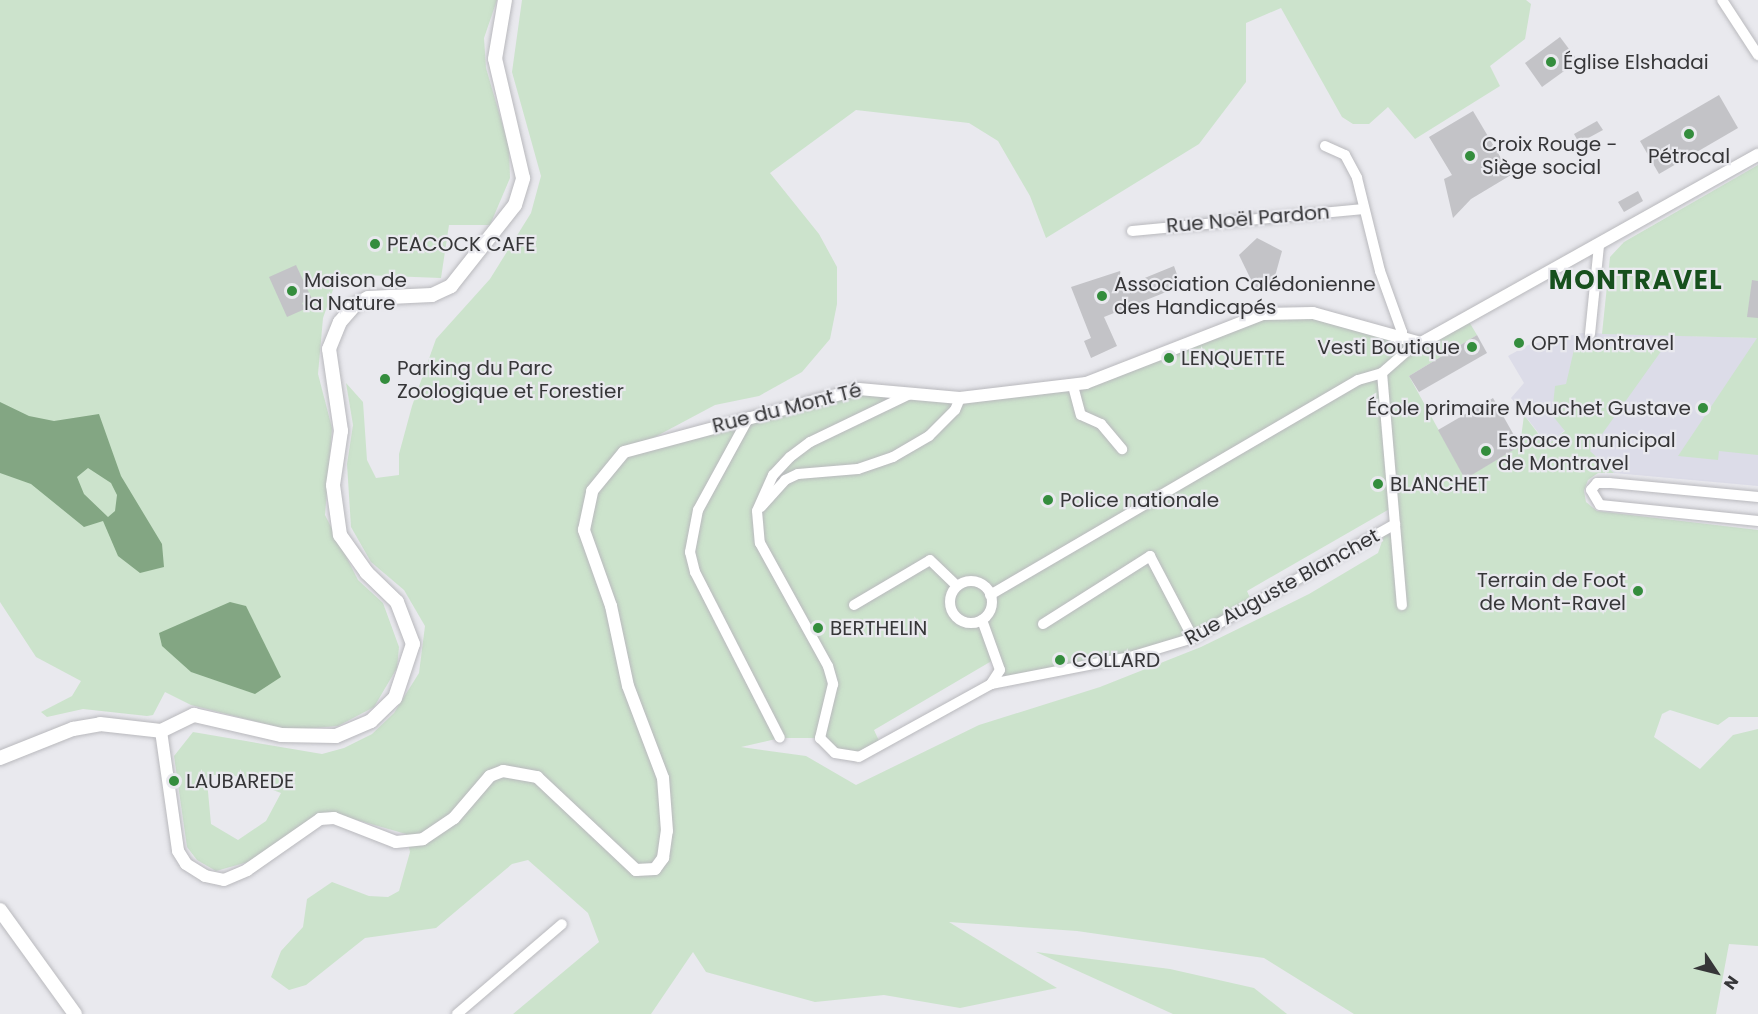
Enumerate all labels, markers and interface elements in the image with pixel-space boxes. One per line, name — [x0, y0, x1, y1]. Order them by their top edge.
place label: Église Elshadai — [1563, 50, 1709, 74]
marker: Église Elshadai — [1544, 55, 1558, 69]
marker: Pétrocal — [1682, 127, 1696, 141]
place label: Croix Rouge - Siège social — [1482, 132, 1618, 179]
place label: Pétrocal — [1648, 144, 1730, 168]
marker: Croix Rouge - Siège social — [1463, 149, 1477, 163]
street label: Rue Noël Pardon — [1165, 200, 1331, 238]
place label: PEACOCK CAFE — [387, 232, 535, 256]
marker: PEACOCK CAFE — [368, 237, 382, 251]
district label: MONTRAVEL — [1549, 265, 1723, 297]
place label: Maison de la Nature — [304, 268, 407, 315]
place label: Association Calédonienne des Handicapés — [1114, 272, 1376, 319]
marker: Maison de la Nature — [285, 284, 299, 298]
marker: Association Calédonienne des Handicapés — [1095, 289, 1109, 303]
place label: OPT Montravel — [1531, 331, 1674, 355]
place label: Vesti Boutique — [1317, 335, 1460, 359]
marker: OPT Montravel — [1512, 336, 1526, 350]
marker: Vesti Boutique — [1465, 340, 1479, 354]
place label: LENQUETTE — [1181, 346, 1285, 370]
marker: LENQUETTE — [1162, 351, 1176, 365]
place label: Parking du Parc Zoologique et Forestier — [397, 356, 624, 403]
marker: Parking du Parc Zoologique et Forestier — [378, 372, 392, 386]
street label: Rue du Mont Té — [710, 378, 864, 438]
place label: École primaire Mouchet Gustave — [1367, 396, 1691, 420]
marker: École primaire Mouchet Gustave — [1696, 401, 1710, 415]
place label: Espace municipal de Montravel — [1498, 428, 1676, 475]
marker: Espace municipal de Montravel — [1479, 444, 1493, 458]
place label: BLANCHET — [1390, 472, 1489, 496]
marker: BLANCHET — [1371, 477, 1385, 491]
place label: Police nationale — [1060, 488, 1219, 512]
marker: Police nationale — [1041, 493, 1055, 507]
street label: Rue Auguste Blanchet — [1180, 523, 1384, 651]
place label: Terrain de Foot de Mont-Ravel — [1477, 568, 1626, 615]
marker: Terrain de Foot de Mont-Ravel — [1631, 584, 1645, 598]
place label: BERTHELIN — [830, 616, 927, 640]
marker: BERTHELIN — [811, 621, 825, 635]
place label: COLLARD — [1072, 648, 1160, 672]
marker: COLLARD — [1053, 653, 1067, 667]
place label: LAUBAREDE — [186, 769, 294, 793]
marker: LAUBAREDE — [167, 774, 181, 788]
north arrow — [1686, 942, 1746, 1002]
text: N — [1718, 971, 1744, 994]

